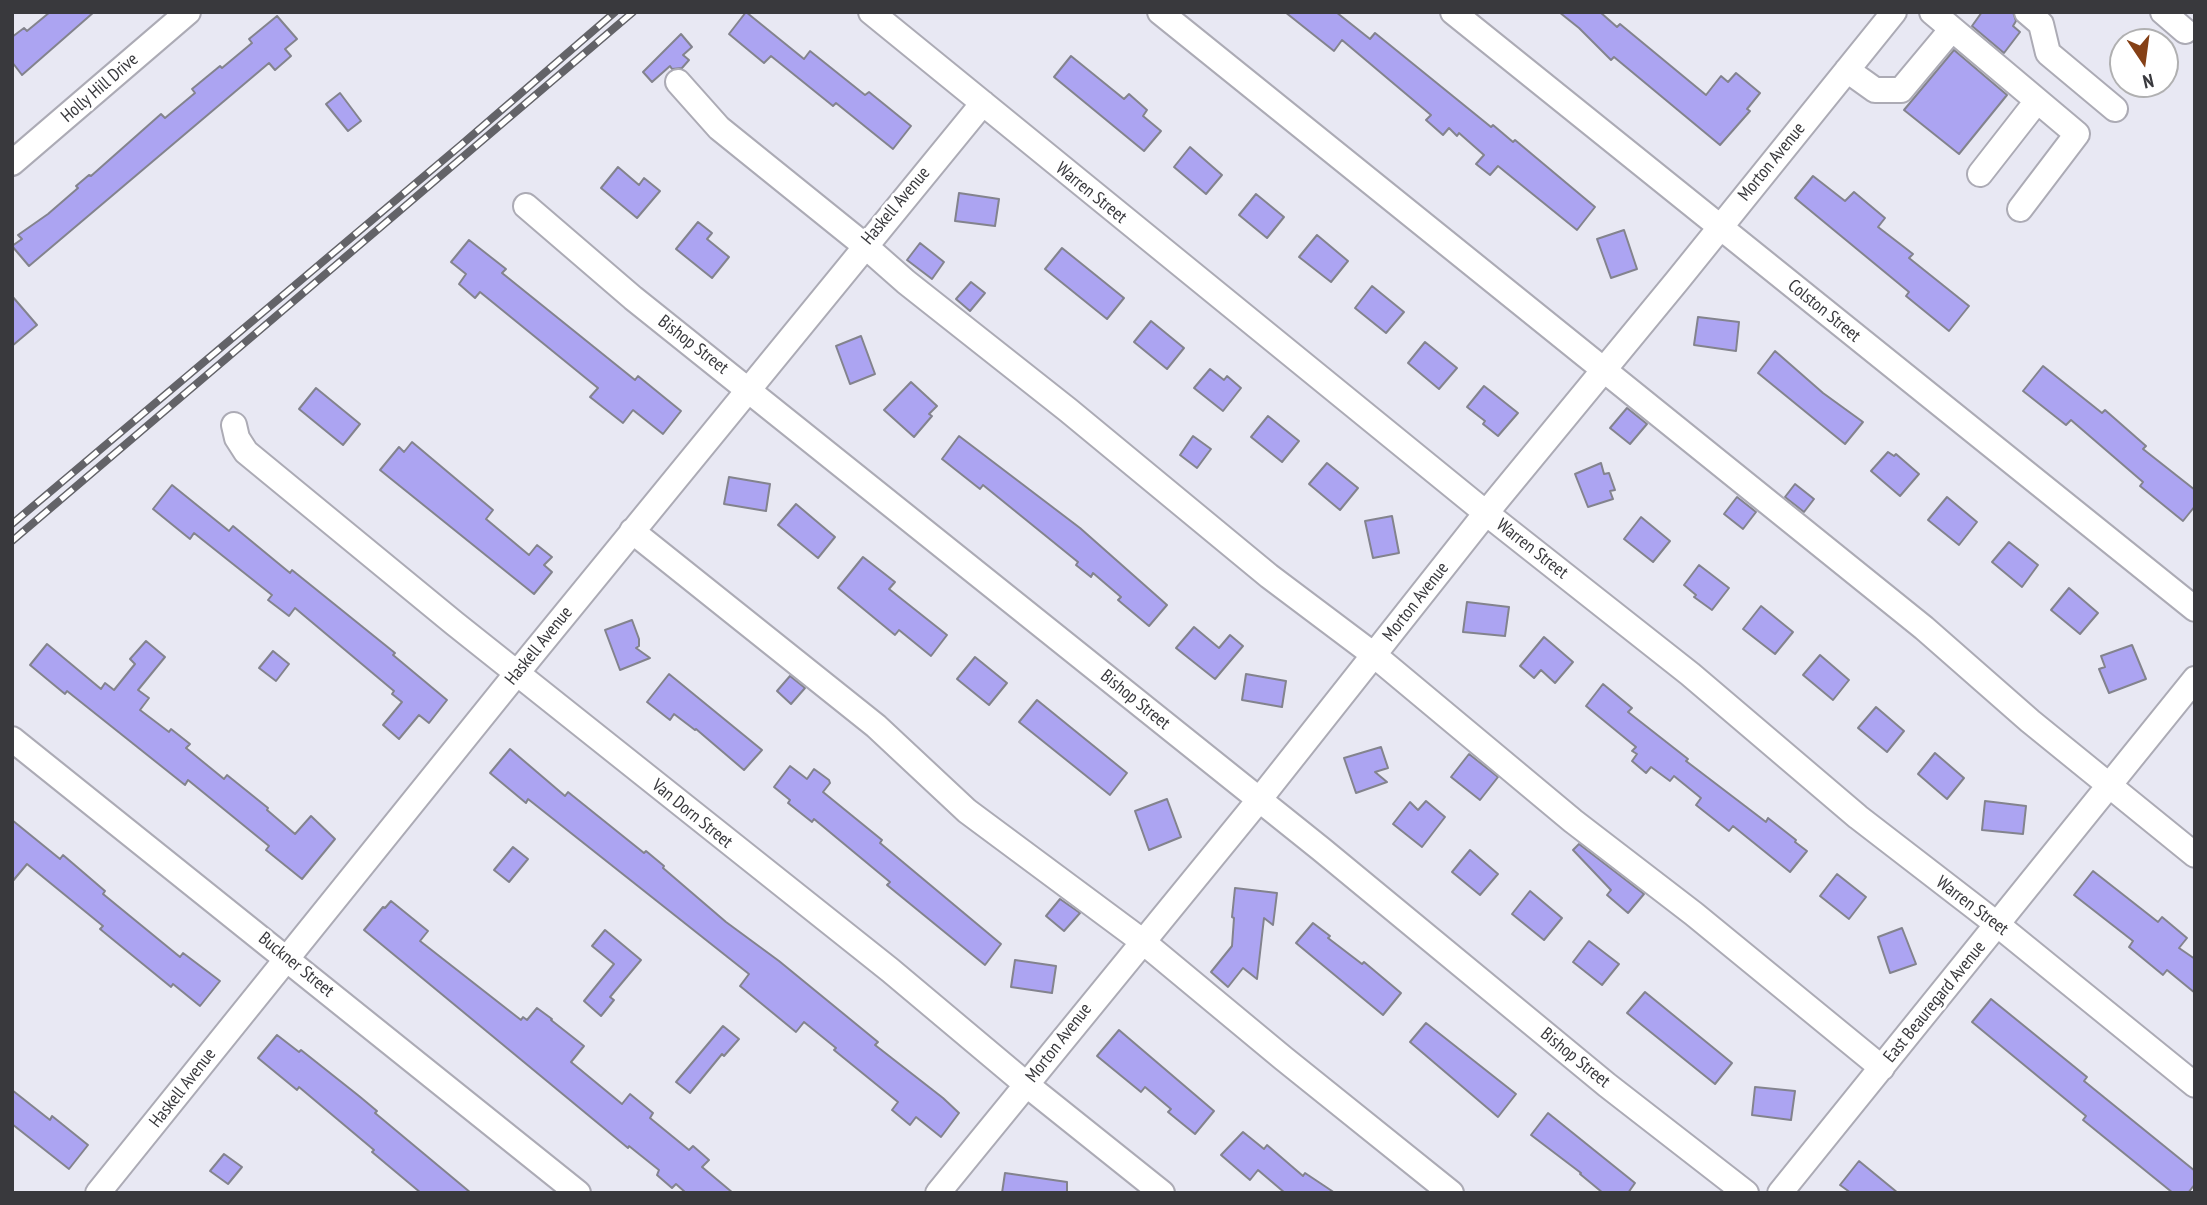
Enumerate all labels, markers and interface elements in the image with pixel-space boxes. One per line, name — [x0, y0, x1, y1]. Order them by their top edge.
north arrow — [2109, 28, 2179, 98]
street label: Holly Hill Drive — [57, 49, 143, 127]
text: N — [2141, 69, 2156, 94]
street label: Morton Avenue — [1734, 119, 1810, 205]
street label: Warren Street — [1051, 158, 1131, 228]
street label: Haskell Avenue — [857, 163, 935, 249]
street label: Colston Street — [1783, 275, 1865, 347]
street label: Bishop Street — [654, 311, 732, 379]
street label: Warren Street — [1492, 514, 1572, 584]
street label: Morton Avenue — [1378, 558, 1454, 646]
street label: Haskell Avenue — [501, 602, 577, 690]
street label: Bishop Street — [1096, 665, 1174, 735]
street label: Van Dorn Street — [647, 775, 737, 853]
street label: Warren Street — [1932, 872, 2012, 940]
street label: Buckner Street — [254, 928, 338, 1002]
street label: East Beauregard Avenue — [1879, 937, 1991, 1067]
street label: Morton Avenue — [1021, 999, 1097, 1087]
street label: Bishop Street — [1536, 1023, 1614, 1093]
street label: Haskell Avenue — [145, 1044, 221, 1132]

